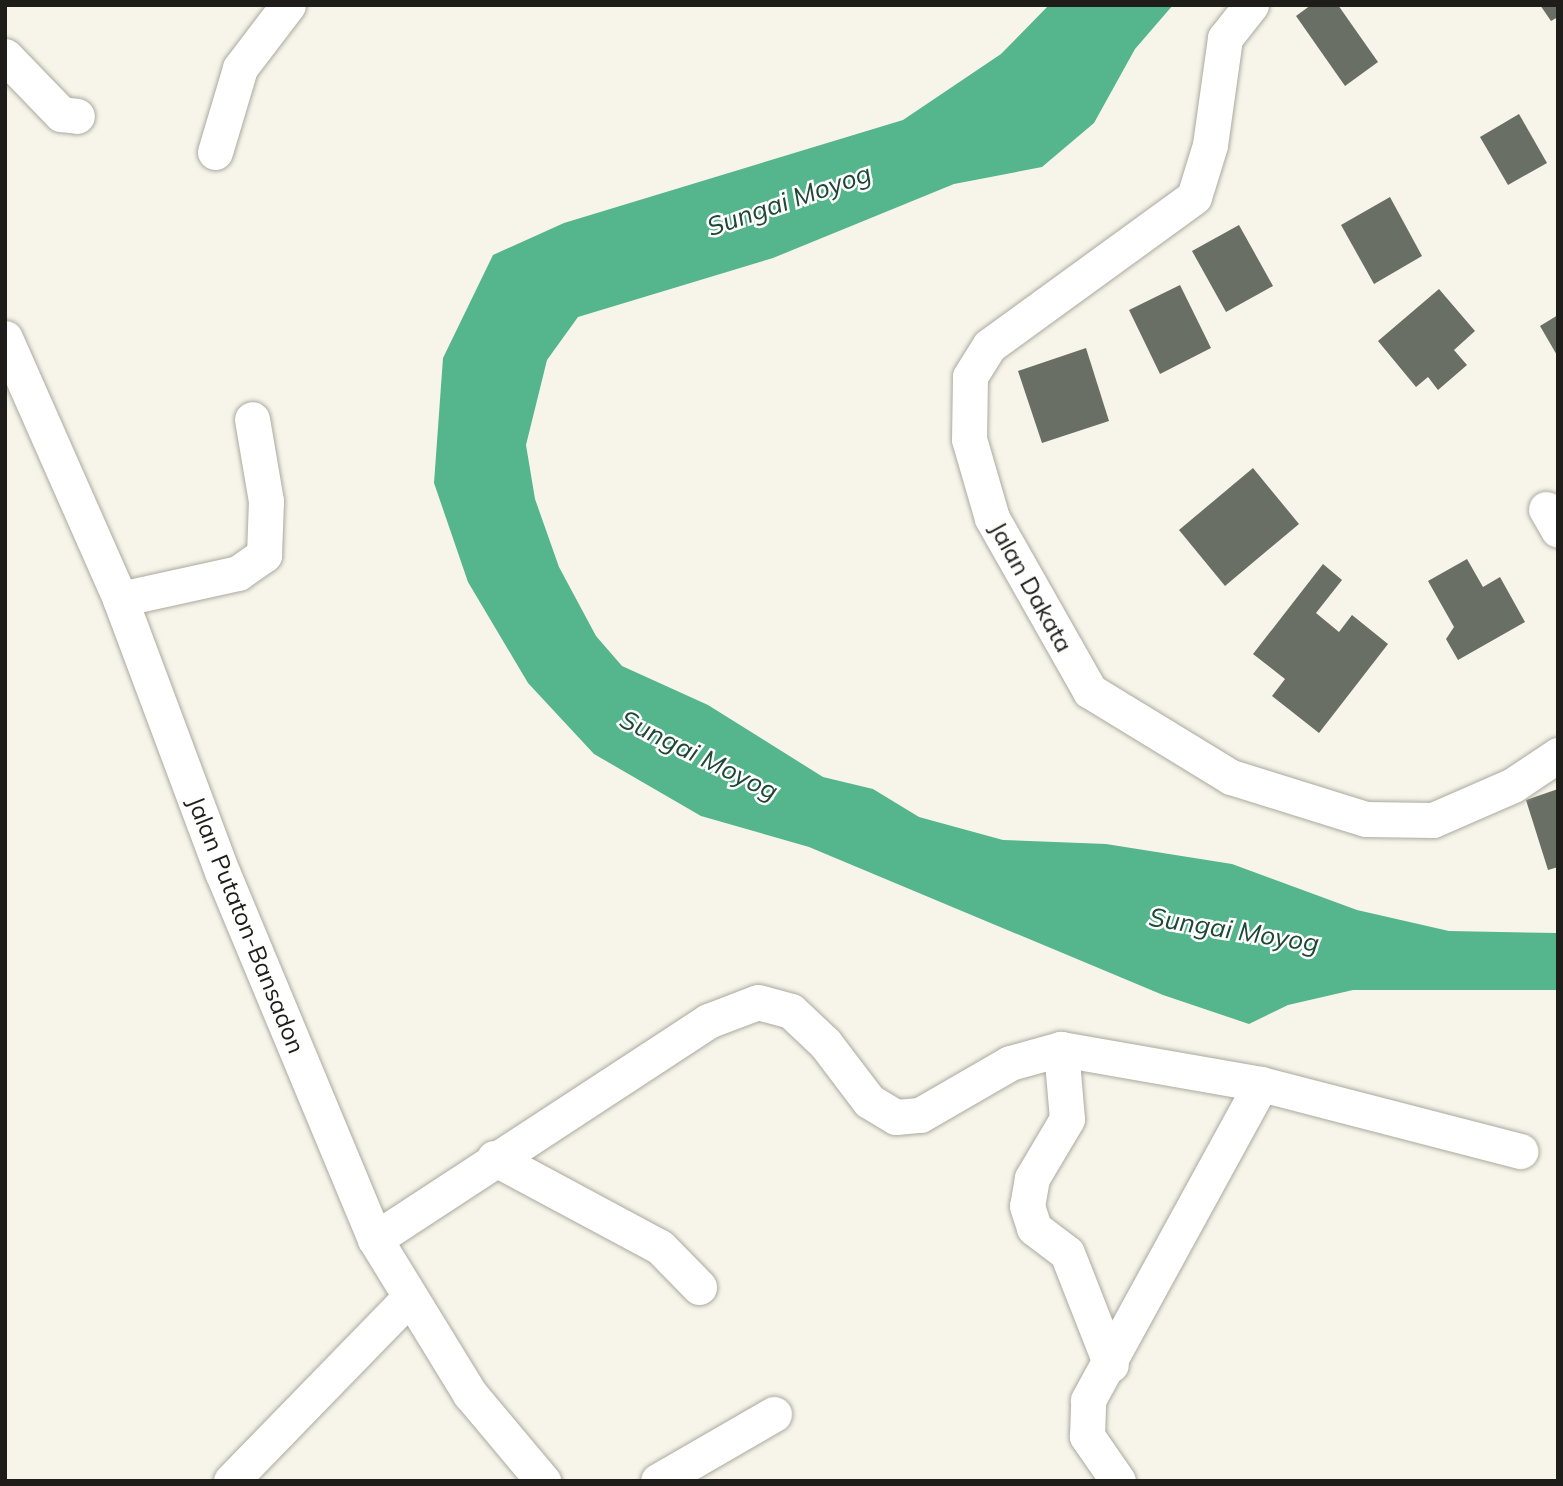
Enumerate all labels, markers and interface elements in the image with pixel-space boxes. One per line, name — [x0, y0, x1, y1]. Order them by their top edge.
water label: Sungai Moyog — [703, 157, 875, 243]
street label: Jalan Dakata — [983, 517, 1079, 657]
water label: Sungai Moyog — [615, 703, 783, 807]
street label: Jalan Putaton-Bansadon — [181, 792, 311, 1058]
water label: Sungai Moyog — [1147, 901, 1321, 959]

